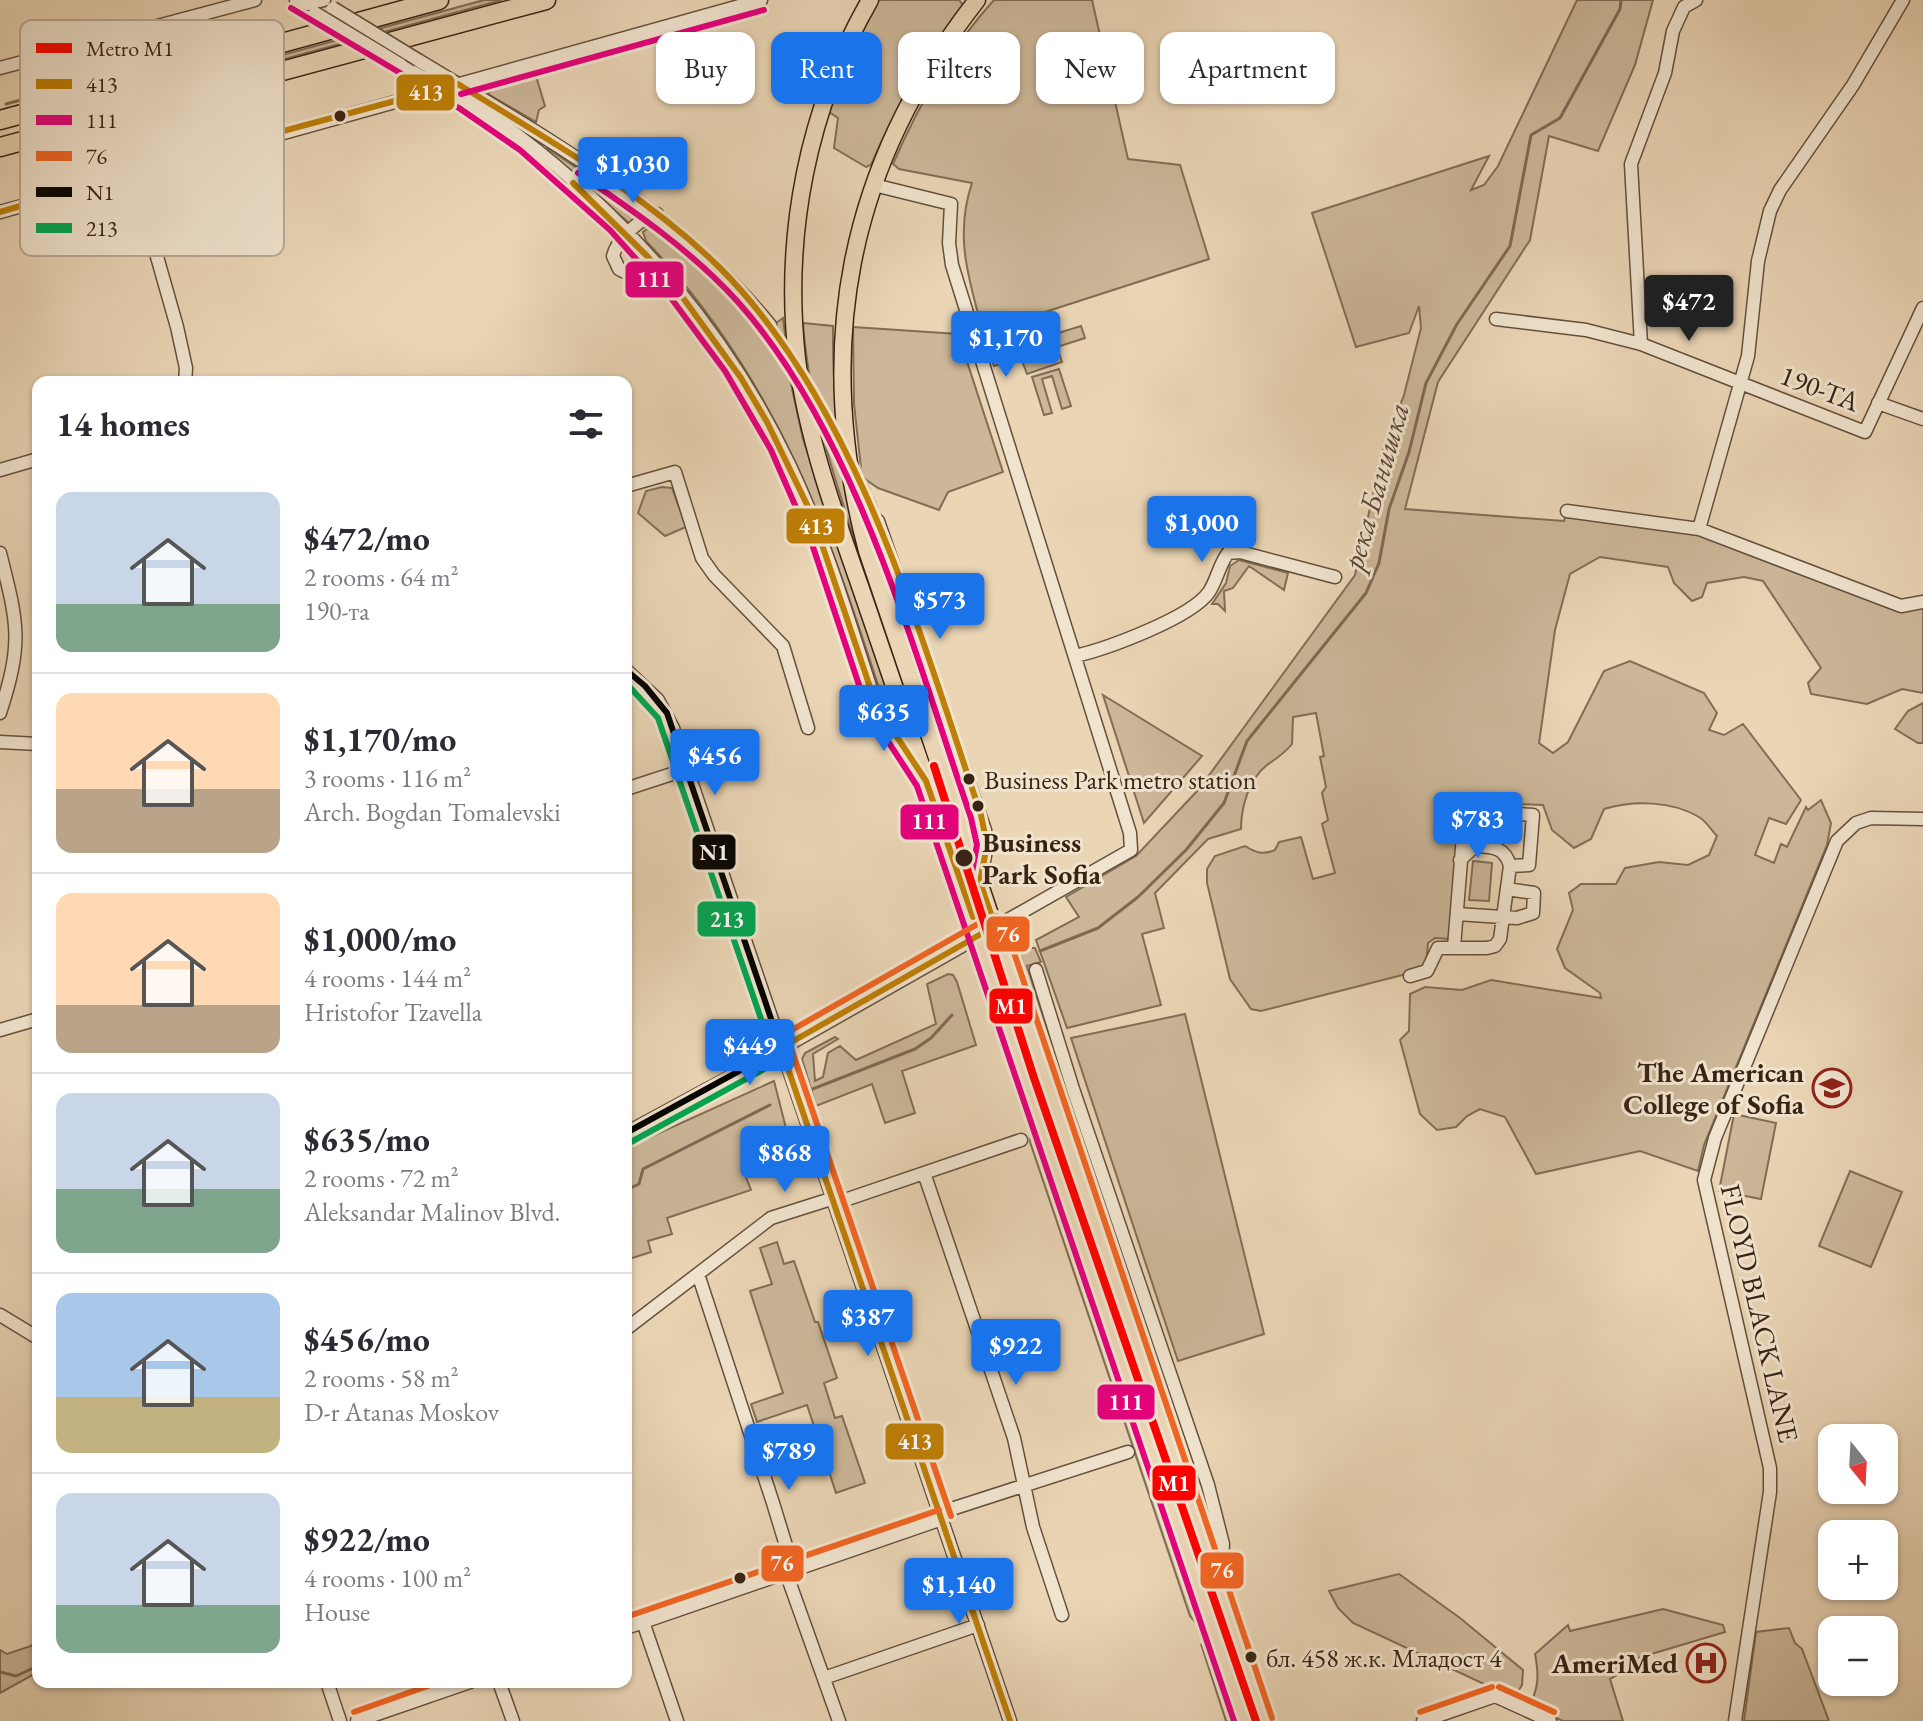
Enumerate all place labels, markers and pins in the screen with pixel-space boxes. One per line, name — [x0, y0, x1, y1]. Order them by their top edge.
unlabelled marker — [332, 108, 348, 124]
pin: $1,030 — [568, 137, 698, 205]
pin: $472 — [1642, 275, 1736, 343]
pin: $1,170 — [941, 311, 1071, 379]
pin: $1,000 — [1137, 496, 1267, 564]
pin: $573 — [893, 573, 987, 641]
pin: $635 — [837, 685, 931, 753]
pin: $456 — [668, 729, 762, 797]
place label: Business Park metro station — [984, 763, 1257, 797]
marker: Business Park metro station — [961, 771, 977, 787]
pin: $783 — [1431, 792, 1525, 860]
unlabelled marker — [970, 798, 986, 814]
place label: Business Park Sofia — [982, 824, 1102, 892]
marker: Business Park Sofia — [953, 847, 975, 869]
pin: $449 — [703, 1019, 797, 1087]
place label: The American College of Sofia — [1623, 1054, 1805, 1122]
school or university icon: The American College of Sofia — [1811, 1067, 1853, 1109]
pin: $868 — [738, 1126, 832, 1194]
pin: $387 — [821, 1290, 915, 1358]
pin: $922 — [969, 1319, 1063, 1387]
pin: $789 — [742, 1424, 836, 1492]
pin: $1,140 — [894, 1558, 1024, 1626]
unlabelled marker — [732, 1570, 748, 1586]
place label: бл. 458 ж.к. Младост 4 — [1266, 1641, 1502, 1675]
hospital icon: AmeriMed — [1685, 1642, 1727, 1684]
place label: AmeriMed — [1550, 1645, 1679, 1681]
marker: бл. 458 ж.к. Младост 4 — [1243, 1649, 1259, 1665]

